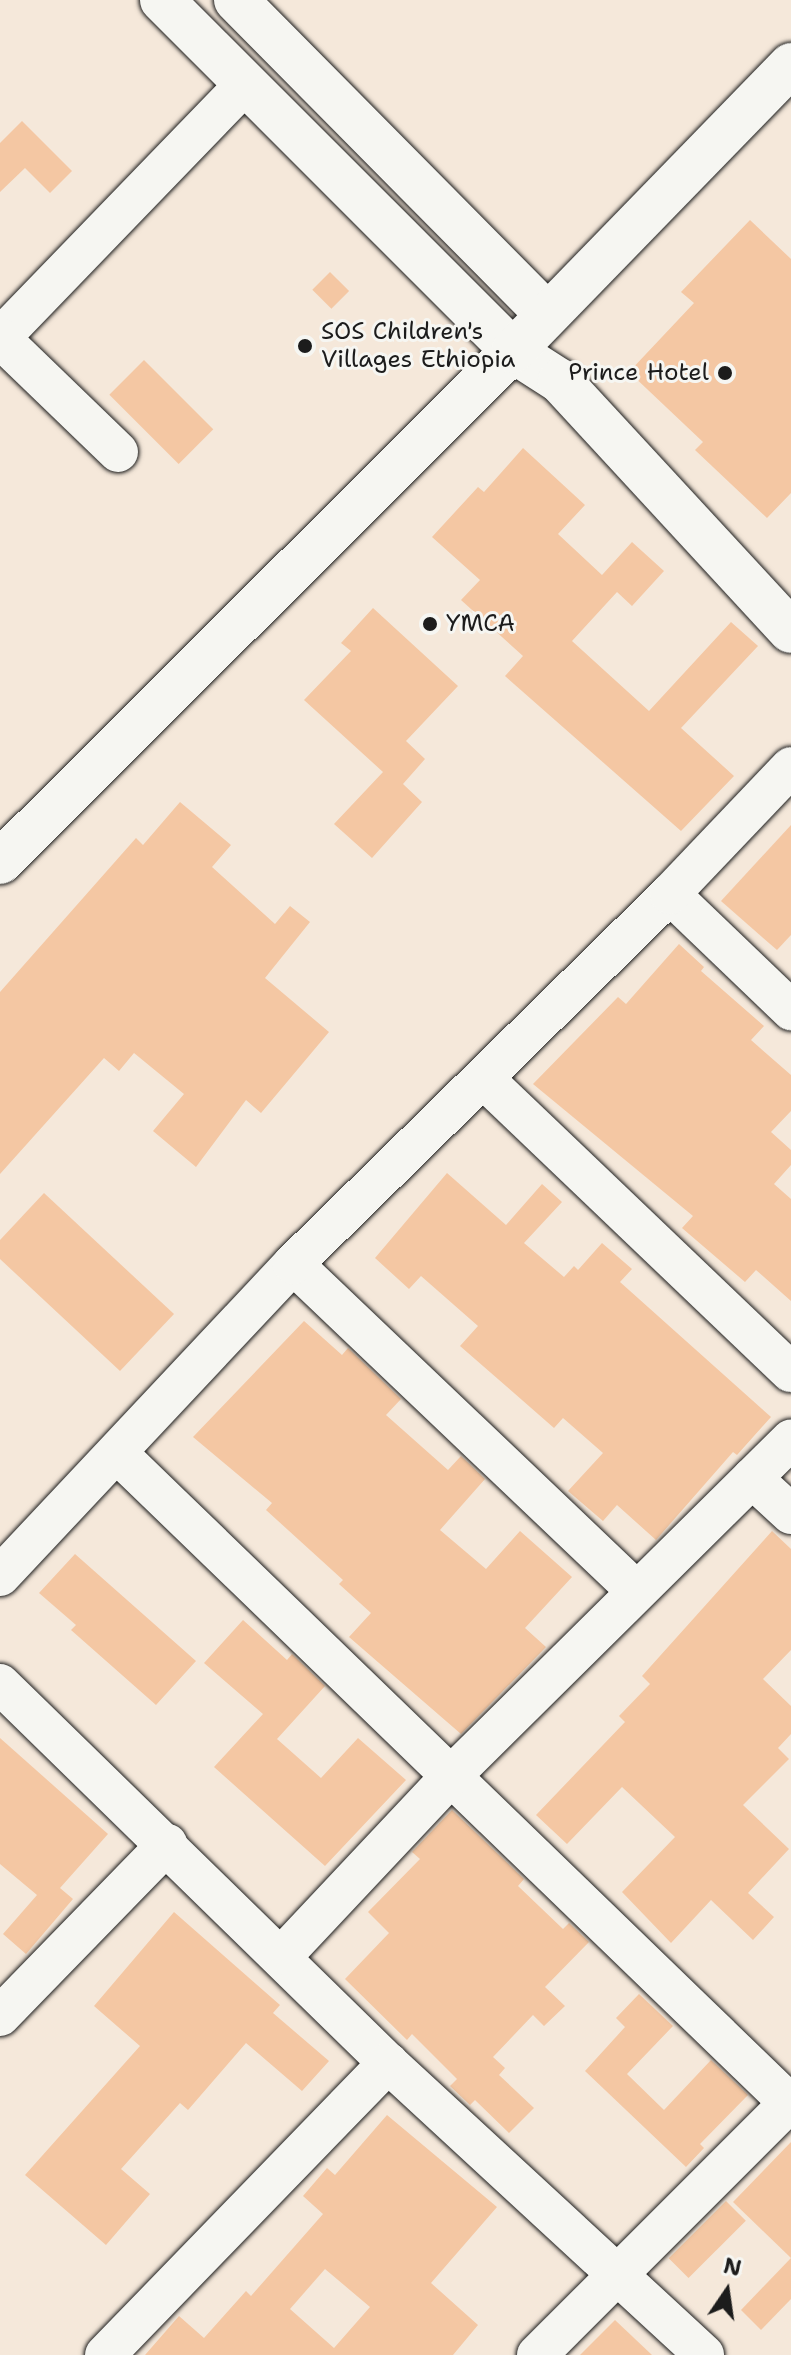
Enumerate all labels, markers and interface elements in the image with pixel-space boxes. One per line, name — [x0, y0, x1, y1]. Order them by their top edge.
place label: SOS Children's Villages Ethiopia — [321, 318, 516, 374]
marker: SOS Children's Villages Ethiopia — [296, 337, 314, 355]
place label: Prince Hotel — [568, 359, 709, 387]
marker: Prince Hotel — [716, 364, 734, 382]
place label: YMCA — [446, 610, 515, 638]
marker: YMCA — [421, 615, 439, 633]
north arrow — [687, 2251, 767, 2331]
text: N — [721, 2251, 744, 2283]

